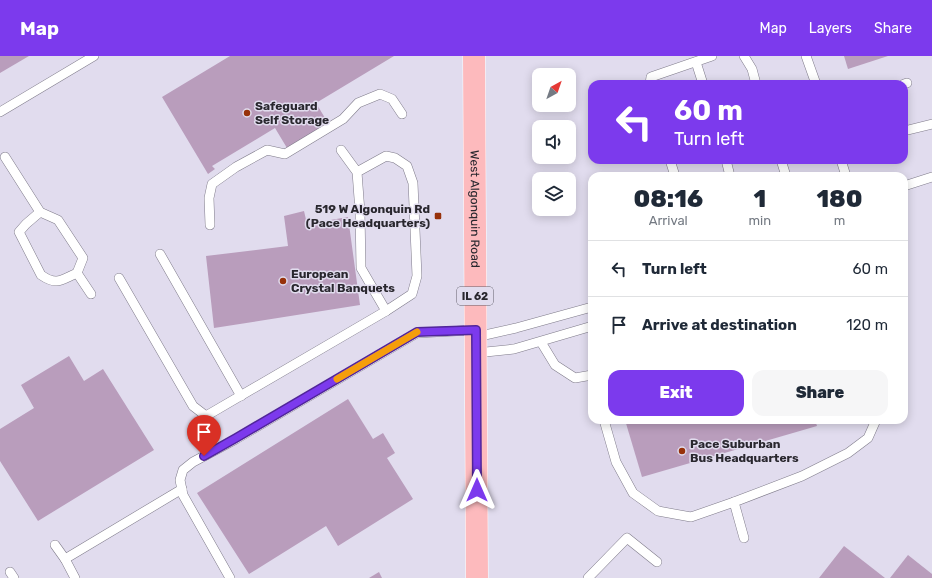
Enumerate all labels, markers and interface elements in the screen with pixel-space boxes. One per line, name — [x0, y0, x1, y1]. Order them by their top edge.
text: Map — [20, 17, 59, 40]
text: Map — [760, 20, 787, 37]
text: Layers — [809, 20, 852, 37]
text: Share — [874, 20, 912, 37]
north arrow — [532, 68, 576, 112]
map controls — [532, 68, 576, 216]
text: 60 m — [674, 94, 743, 127]
icon: left — [608, 96, 660, 148]
place label: Safeguard Self Storage — [255, 99, 329, 127]
marker: Safeguard Self Storage — [242, 108, 252, 118]
button: sound — [532, 120, 576, 164]
text: Turn left — [674, 128, 744, 150]
street label: West Algonquin Road — [468, 150, 482, 268]
button: layers — [532, 172, 576, 216]
text: 08:16 — [633, 185, 703, 213]
text: 1 — [753, 185, 766, 213]
text: 180 — [816, 185, 863, 213]
place label: 519 W Algonquin Rd (Pace Headquarters) — [306, 202, 430, 230]
marker: 519 W Algonquin Rd (Pace Headquarters) — [433, 211, 443, 221]
text: Arrival — [649, 213, 688, 228]
text: min — [748, 213, 771, 228]
text: m — [834, 213, 845, 228]
icon: left — [608, 258, 630, 280]
text: Turn left — [642, 260, 707, 278]
text: 60 m — [852, 260, 888, 278]
place label: European Crystal Banquets — [291, 267, 395, 295]
marker: European Crystal Banquets — [278, 276, 288, 286]
road number: IL 62 — [457, 287, 493, 305]
icon: arrive — [608, 314, 630, 336]
text: Arrive at destination — [642, 316, 797, 334]
text: 120 m — [846, 316, 888, 334]
button: Exit — [608, 370, 744, 416]
button: Share — [752, 370, 888, 416]
pin — [187, 415, 221, 456]
icon: arrive — [193, 421, 215, 443]
place label: Pace Suburban Bus Headquarters — [690, 437, 799, 465]
marker: Pace Suburban Bus Headquarters — [677, 446, 687, 456]
position arrow — [456, 469, 498, 511]

